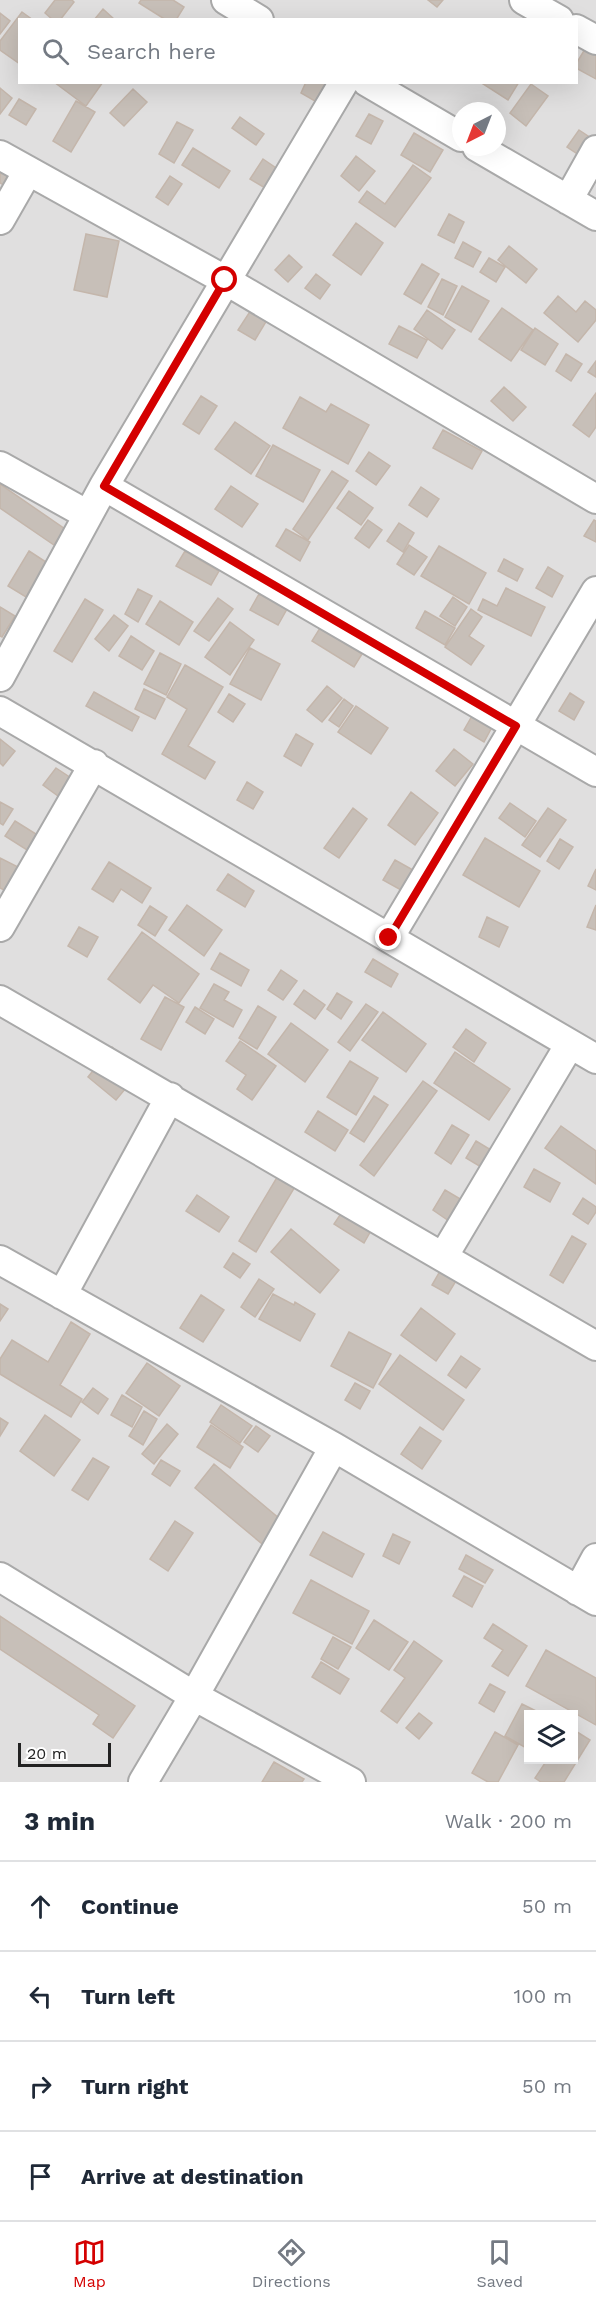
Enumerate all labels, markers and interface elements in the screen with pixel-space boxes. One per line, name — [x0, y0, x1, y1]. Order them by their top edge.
search box — [18, 18, 578, 84]
icon: search — [39, 35, 72, 68]
text: Search here — [87, 39, 216, 64]
north arrow — [452, 102, 506, 156]
route start — [211, 266, 237, 292]
route end — [375, 924, 401, 950]
map controls — [524, 1710, 578, 1764]
button: layers — [524, 1710, 578, 1764]
scale bar — [18, 1740, 111, 1768]
text: 20 m — [27, 1744, 67, 1763]
text: 3 min — [24, 1806, 95, 1836]
text: Walk · 200 m — [445, 1809, 572, 1833]
icon: ahead — [24, 1890, 57, 1923]
text: Continue — [81, 1894, 179, 1919]
text: 50 m — [522, 1894, 572, 1918]
icon: left — [24, 1980, 57, 2013]
text: Turn left — [81, 1984, 175, 2009]
text: 100 m — [513, 1984, 572, 2008]
icon: right — [24, 2070, 57, 2103]
text: Turn right — [81, 2074, 188, 2099]
text: 50 m — [522, 2074, 572, 2098]
icon: arrive — [24, 2160, 57, 2193]
text: Arrive at destination — [81, 2164, 304, 2189]
tab: Map — [73, 2236, 106, 2291]
tab: Directions — [252, 2236, 331, 2291]
tab: Saved — [477, 2236, 523, 2291]

